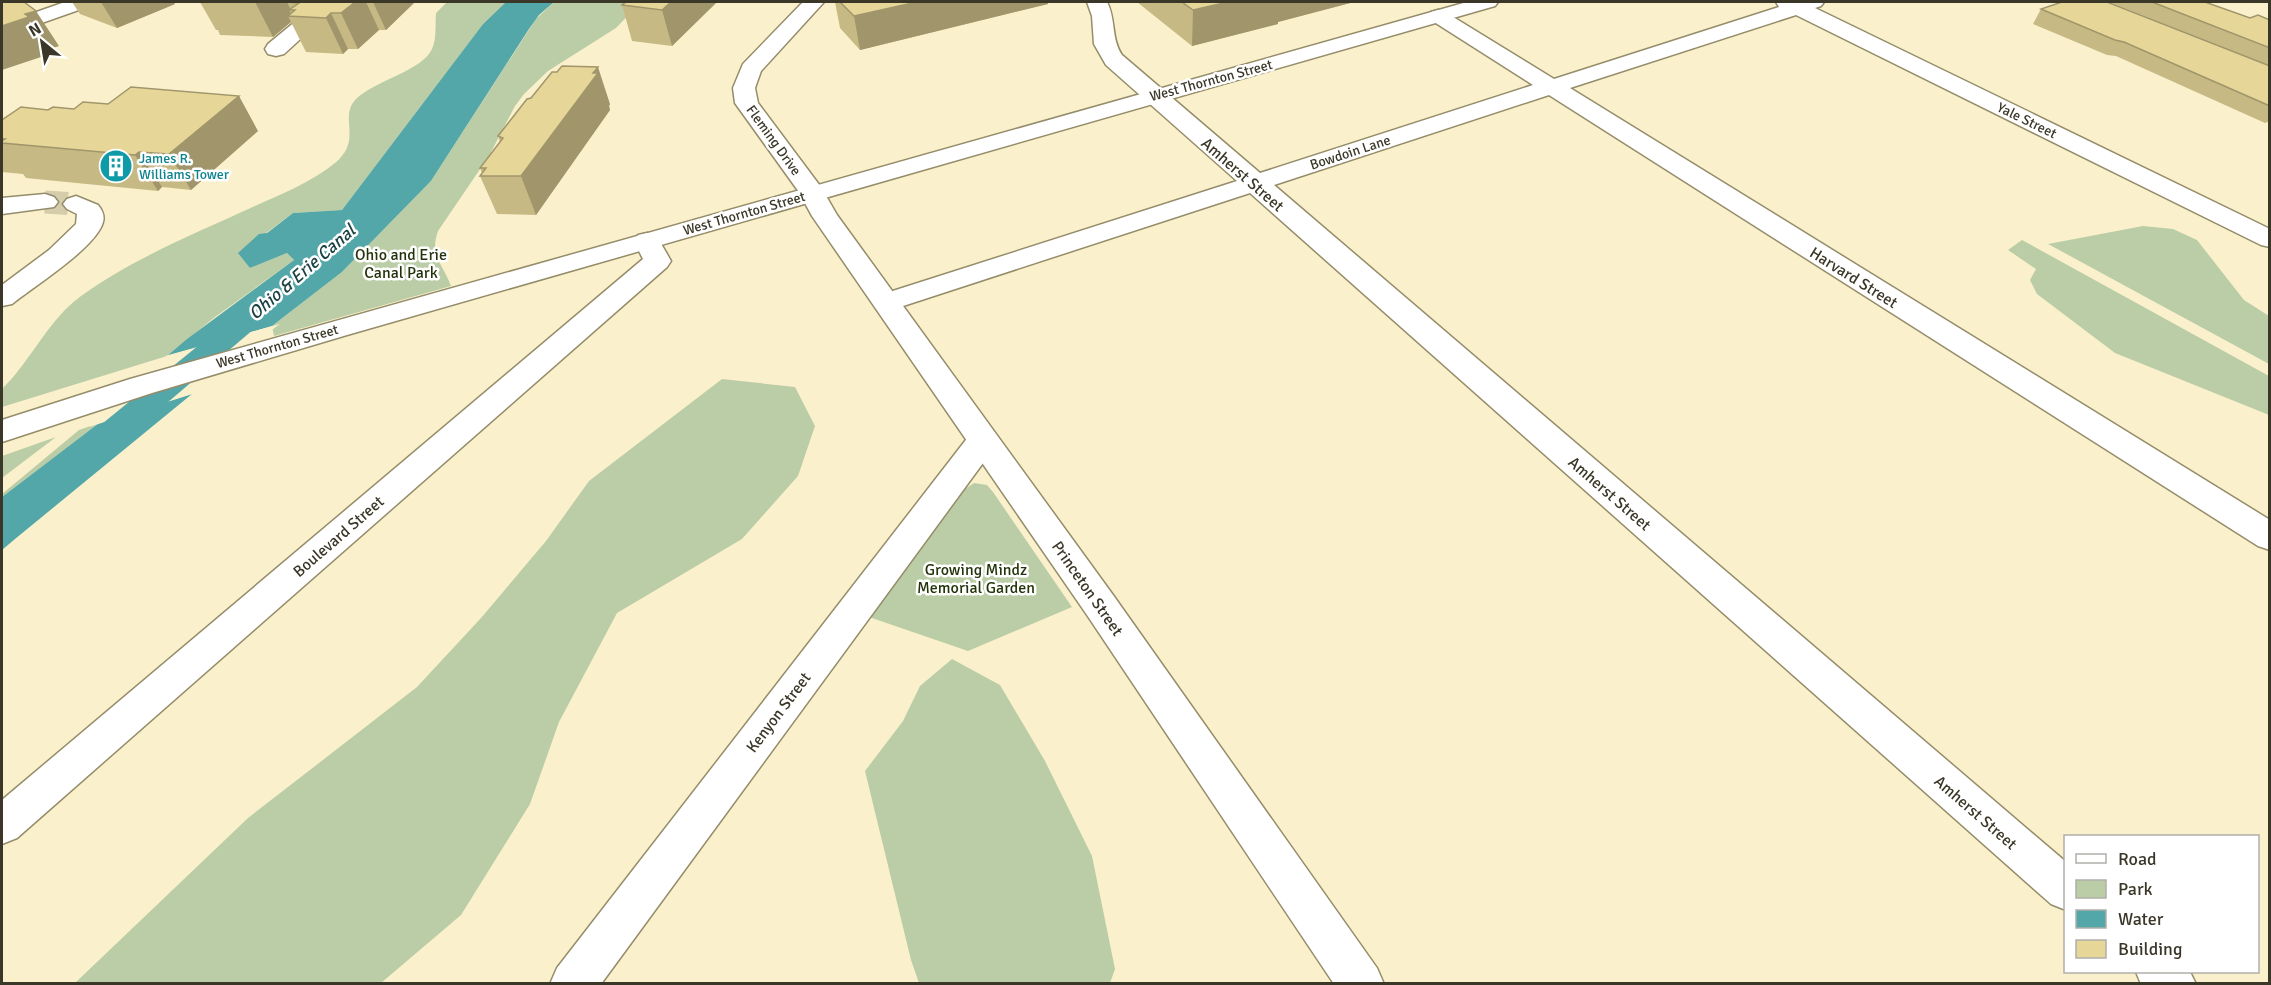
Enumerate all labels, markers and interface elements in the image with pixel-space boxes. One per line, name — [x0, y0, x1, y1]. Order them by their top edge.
north arrow — [12, 12, 72, 72]
text: N — [25, 18, 45, 41]
street label: West Thornton Street — [1148, 56, 1274, 105]
street label: Yale Street — [1994, 99, 2059, 142]
street label: Fleming Drive — [742, 102, 805, 179]
street label: Bowdoin Lane — [1308, 131, 1393, 174]
street label: Amherst Street — [1197, 133, 1288, 216]
building icon: James R. Williams Tower — [98, 148, 134, 184]
place label: James R. Williams Tower — [139, 150, 230, 183]
street label: West Thornton Street — [681, 188, 807, 239]
water label: Ohio & Erie Canal — [244, 219, 361, 324]
street label: Harvard Street — [1806, 243, 1902, 313]
park label: Ohio and Erie Canal Park — [355, 245, 447, 283]
street label: West Thornton Street — [214, 321, 340, 372]
street label: Amherst Street — [1564, 452, 1655, 535]
street label: Boulevard Street — [289, 492, 388, 582]
street label: Princeton Street — [1047, 537, 1127, 640]
park label: Growing Mindz Memorial Garden — [917, 560, 1035, 598]
street label: Kenyon Street — [742, 668, 816, 757]
street label: Amherst Street — [1930, 771, 2021, 854]
legend — [2064, 835, 2259, 973]
text: Road — [2118, 848, 2157, 870]
text: Park — [2118, 878, 2153, 900]
text: Water — [2118, 908, 2164, 930]
text: Building — [2118, 938, 2182, 960]

